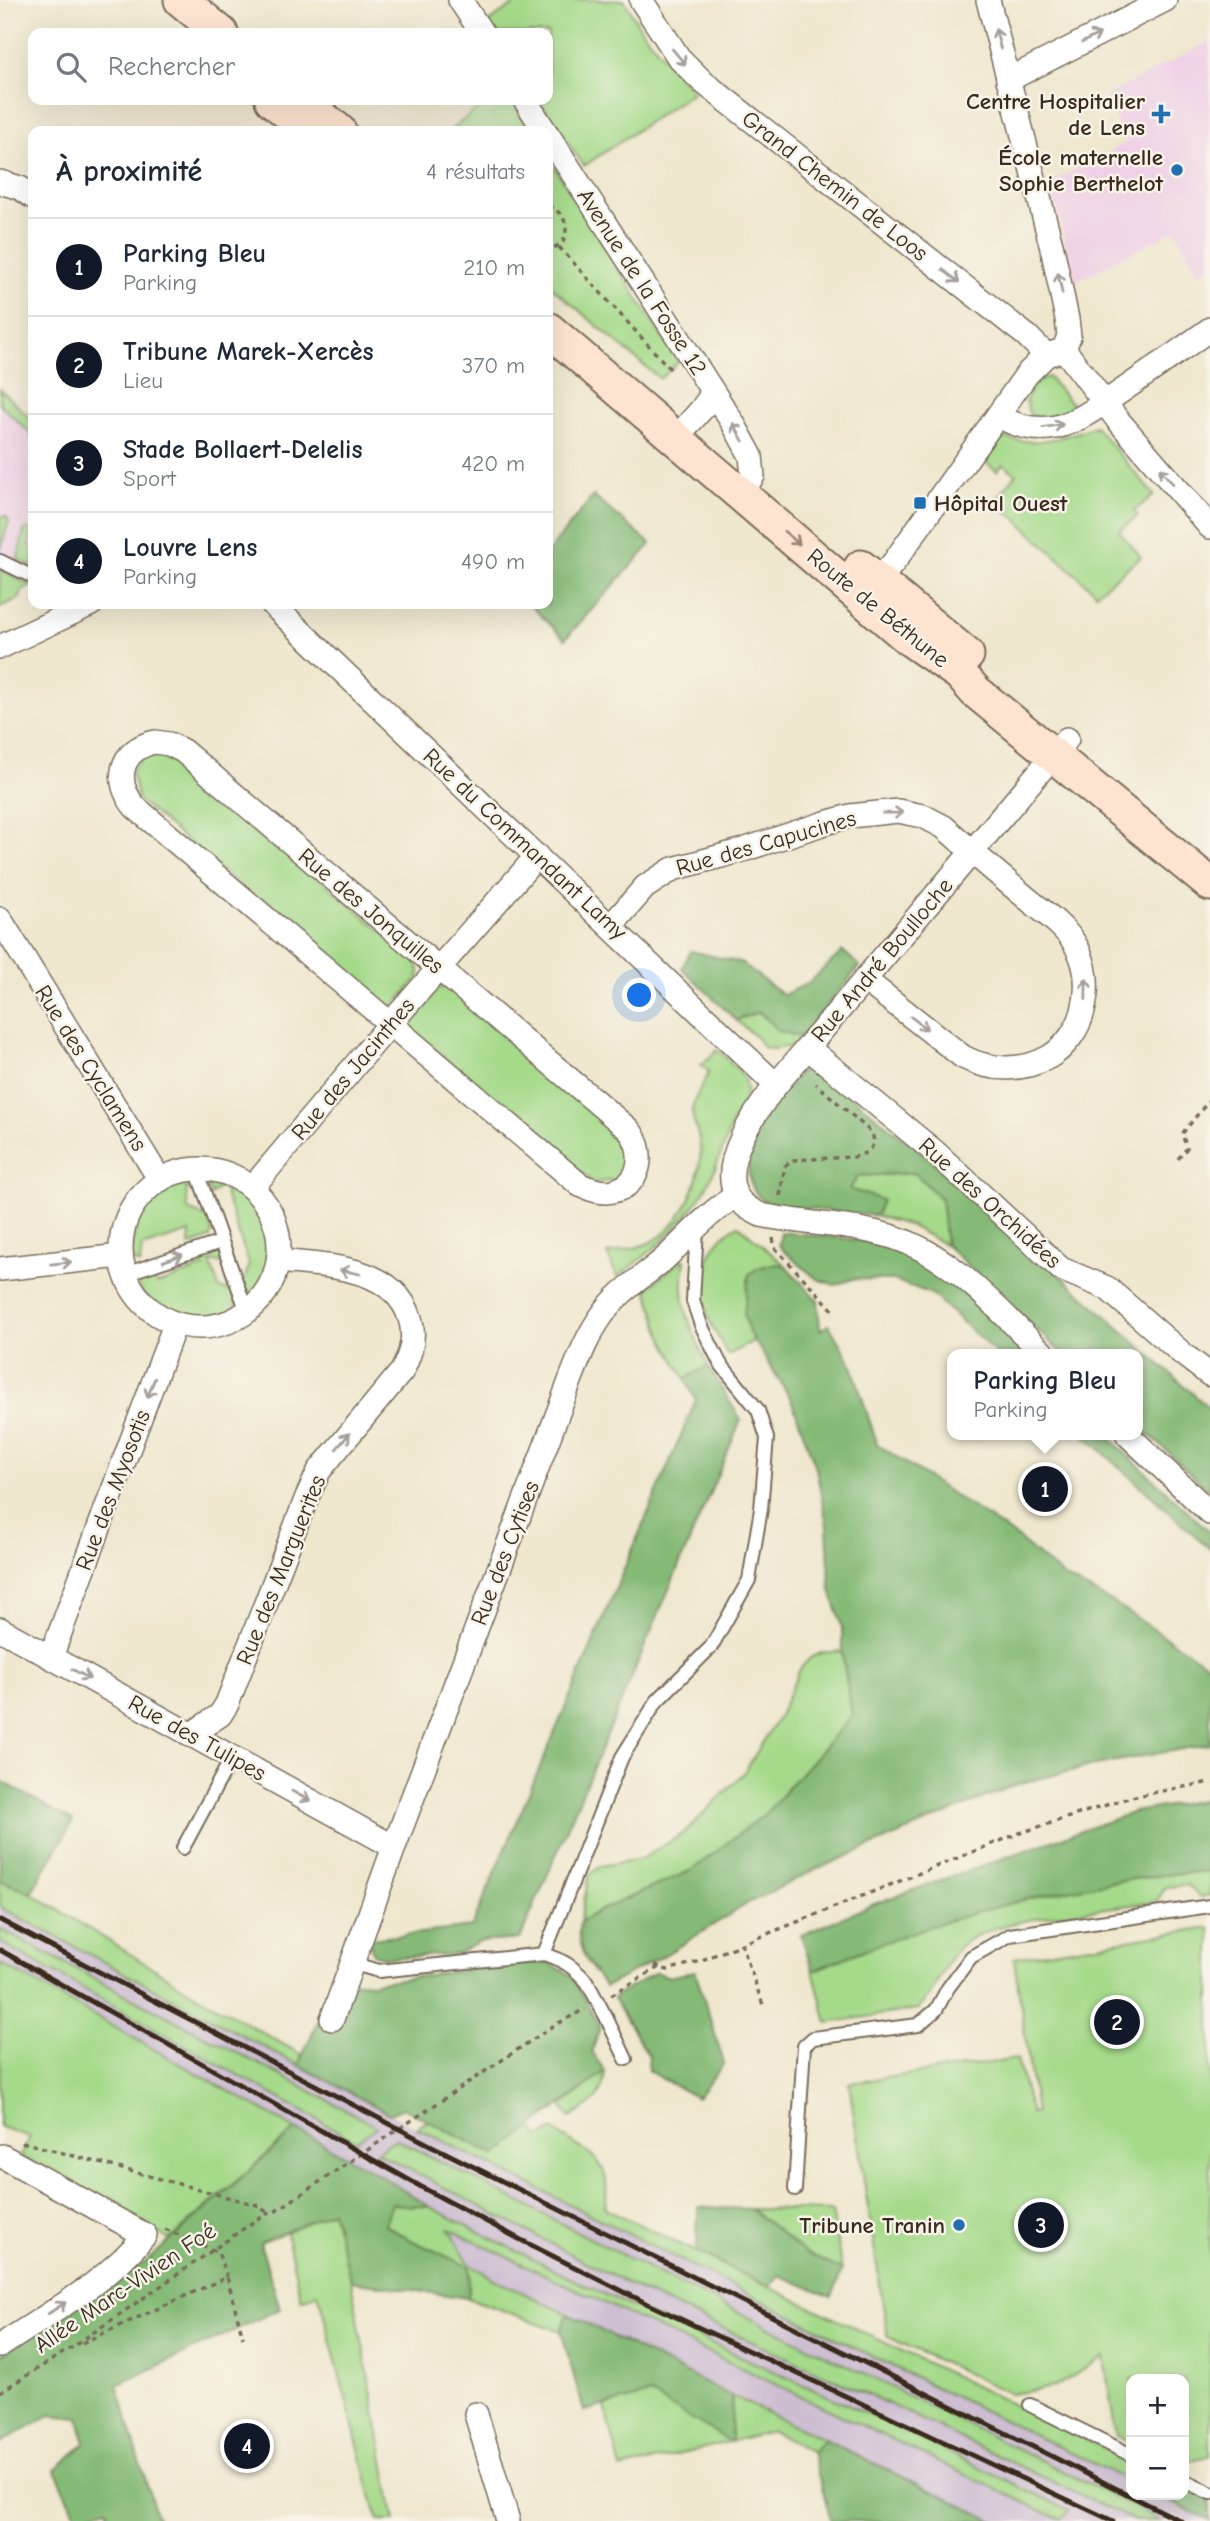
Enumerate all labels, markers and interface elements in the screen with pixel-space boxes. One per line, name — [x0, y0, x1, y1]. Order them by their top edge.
search box — [28, 28, 553, 105]
one-way arrow — [991, 28, 1004, 51]
one-way arrow — [1080, 30, 1101, 44]
one-way arrow — [671, 47, 687, 65]
icon: search — [52, 48, 90, 86]
text: Rechercher — [108, 52, 235, 82]
place label: Centre Hospitalier de Lens — [966, 88, 1146, 141]
marker: Centre Hospitalier de Lens — [1151, 104, 1171, 124]
street label: Grand Chemin de Loos — [737, 105, 933, 267]
place label: École maternelle Sophie Berthelot — [998, 144, 1163, 197]
text: À proximité — [56, 154, 202, 189]
text: 4 résultats — [426, 158, 525, 185]
marker: École maternelle Sophie Berthelot — [1169, 162, 1185, 178]
street label: Avenue de la Fosse 12 — [572, 184, 712, 380]
text: Parking Bleu — [123, 239, 266, 269]
text: 1 — [74, 254, 84, 281]
text: 210 m — [463, 254, 525, 281]
text: Parking — [123, 269, 197, 296]
one-way arrow — [941, 269, 959, 284]
one-way arrow — [1052, 272, 1066, 295]
text: Tribune Marek-Xercès — [123, 337, 373, 367]
text: 2 — [73, 352, 85, 379]
text: 370 m — [462, 352, 525, 379]
text: Lieu — [123, 367, 163, 394]
one-way arrow — [1041, 419, 1064, 432]
one-way arrow — [731, 423, 745, 443]
text: Stade Bollaert-Delelis — [123, 435, 363, 465]
text: 3 — [73, 450, 85, 477]
text: 420 m — [461, 450, 525, 477]
text: Sport — [123, 465, 176, 492]
one-way arrow — [1158, 467, 1174, 485]
place label: Hôpital Ouest — [934, 490, 1068, 517]
marker: Hôpital Ouest — [912, 495, 928, 511]
one-way arrow — [782, 530, 800, 545]
text: Louvre Lens — [123, 533, 257, 563]
street label: Route de Béthune — [802, 543, 954, 673]
text: 4 — [74, 548, 84, 575]
text: 490 m — [461, 548, 525, 575]
text: Parking — [123, 563, 197, 590]
street label: Rue du Commandant Lamy — [418, 743, 633, 946]
street label: Rue des Capucines — [673, 804, 859, 882]
one-way arrow — [881, 806, 904, 819]
street label: Rue des Jonquilles — [293, 842, 449, 980]
street label: Rue André Boulloche — [805, 872, 959, 1048]
your location — [622, 978, 656, 1012]
one-way arrow — [1079, 978, 1092, 1001]
street label: Rue des Cyclamens — [29, 980, 153, 1156]
street label: Rue des Jacinthes — [286, 993, 420, 1145]
one-way arrow — [909, 1015, 927, 1030]
street label: Rue des Orchidées — [913, 1132, 1067, 1274]
one-way arrow — [162, 1251, 184, 1263]
one-way arrow — [49, 1256, 71, 1269]
one-way arrow — [339, 1264, 362, 1278]
popup — [947, 1349, 1143, 1440]
text: Parking Bleu — [974, 1366, 1116, 1396]
one-way arrow — [144, 1376, 157, 1398]
text: Parking — [974, 1396, 1048, 1423]
street label: Rue des Myosotis — [70, 1406, 156, 1574]
one-way arrow — [335, 1432, 351, 1450]
pin: 1 — [1022, 1463, 1068, 1515]
street label: Rue des Marguerites — [231, 1471, 331, 1669]
street label: Rue des Cytises — [465, 1477, 545, 1629]
one-way arrow — [70, 1668, 91, 1681]
street label: Rue des Tulipes — [124, 1689, 270, 1787]
one-way arrow — [291, 1789, 311, 1803]
pin: 2 — [1094, 1996, 1140, 2048]
pin: 3 — [1018, 2199, 1064, 2251]
place label: Tribune Tranin — [799, 2212, 945, 2239]
street label: Allée Marc-Vivien Foé — [29, 2217, 221, 2359]
marker: Tribune Tranin — [951, 2217, 967, 2233]
one-way arrow — [47, 2301, 66, 2315]
map controls — [1126, 2374, 1189, 2500]
button: + — [1126, 2374, 1189, 2437]
pin: 4 — [224, 2420, 270, 2472]
button: − — [1126, 2437, 1189, 2500]

